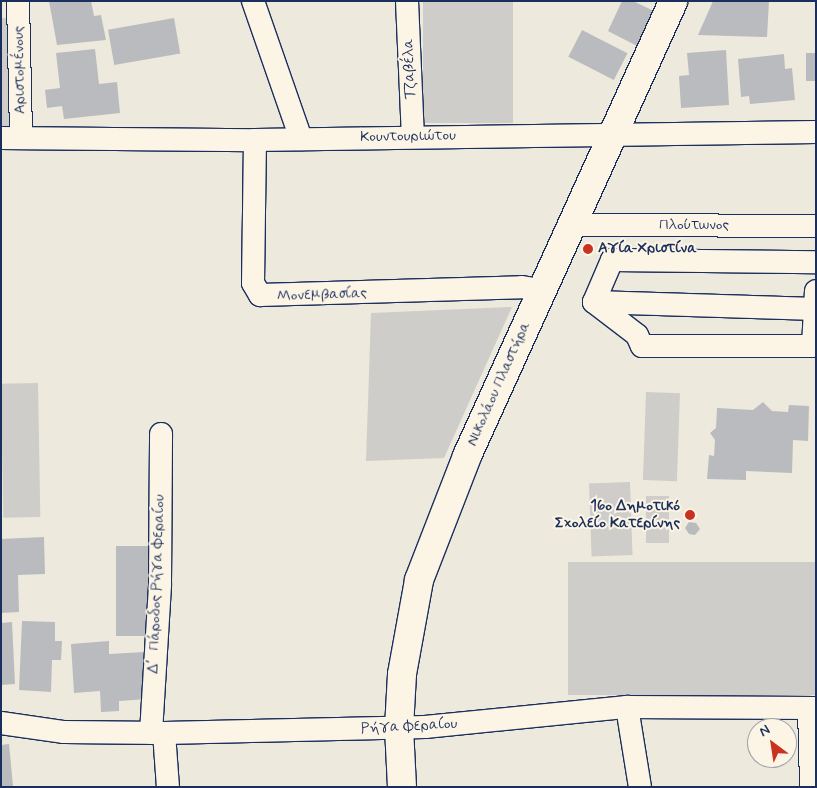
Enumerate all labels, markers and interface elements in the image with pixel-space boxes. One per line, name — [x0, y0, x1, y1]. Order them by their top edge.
street label: Αριστομένους — [10, 26, 30, 114]
street label: Τζαβέλα — [400, 38, 420, 100]
street label: Κουντουριώτου — [360, 127, 456, 147]
street label: Πλούτωνος — [659, 217, 729, 235]
place label: Αγία Χριστίνα — [598, 240, 697, 258]
marker: Αγία Χριστίνα — [582, 243, 594, 255]
street label: Μονεμβασίας — [277, 284, 367, 306]
street label: Νικολάου Πλαστήρα — [463, 319, 535, 449]
street label: Δ΄ Πάροδος Ρήγα Φεραίου — [145, 494, 169, 674]
place label: 16ο Δημοτικό Σχολείο Κατερίνης — [555, 497, 680, 532]
marker: 16ο Δημοτικό Σχολείο Κατερίνης — [684, 509, 696, 521]
street label: Ρήγα Φεραίου — [360, 715, 458, 739]
north arrow — [747, 718, 797, 768]
text: N — [756, 721, 773, 741]

